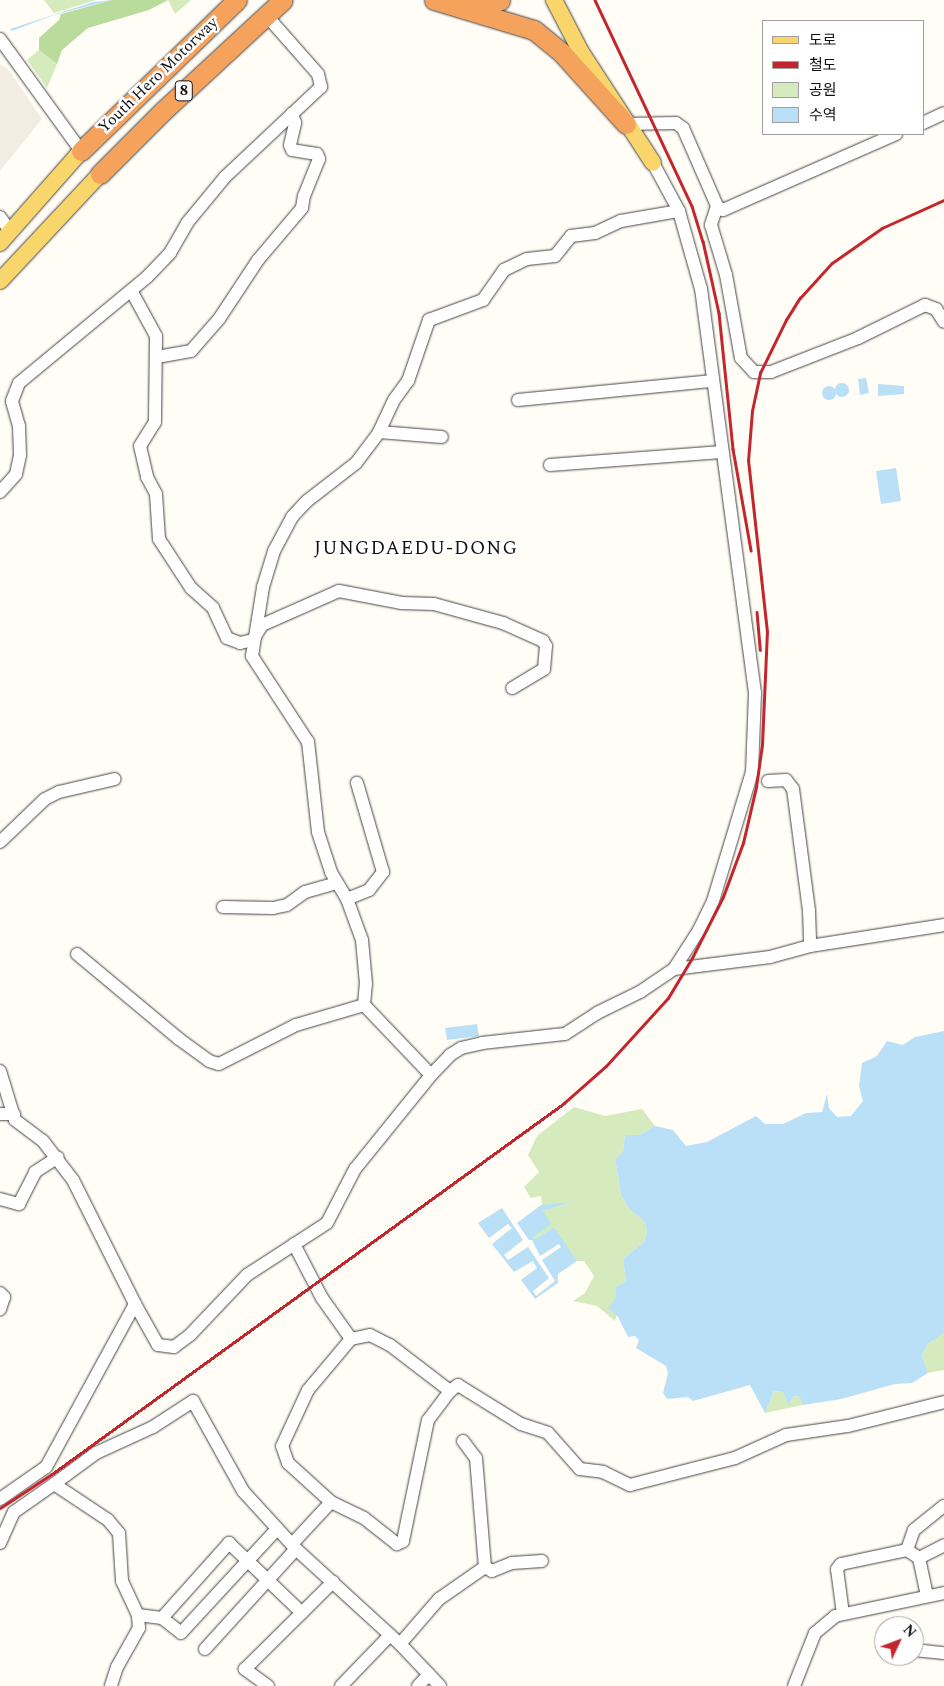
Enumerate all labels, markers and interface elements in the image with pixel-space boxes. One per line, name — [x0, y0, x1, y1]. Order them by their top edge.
street label: Youth Hero Motorway — [94, 13, 222, 137]
legend — [762, 20, 924, 135]
text: 도로 — [809, 29, 837, 52]
text: 철도 — [809, 54, 837, 77]
road number: 8 — [174, 78, 194, 104]
text: 공원 — [809, 79, 837, 102]
text: 수역 — [809, 104, 837, 127]
district label: JUNGDAEDU-DONG — [312, 538, 520, 560]
north arrow — [874, 1616, 924, 1666]
text: N — [898, 1620, 921, 1642]

